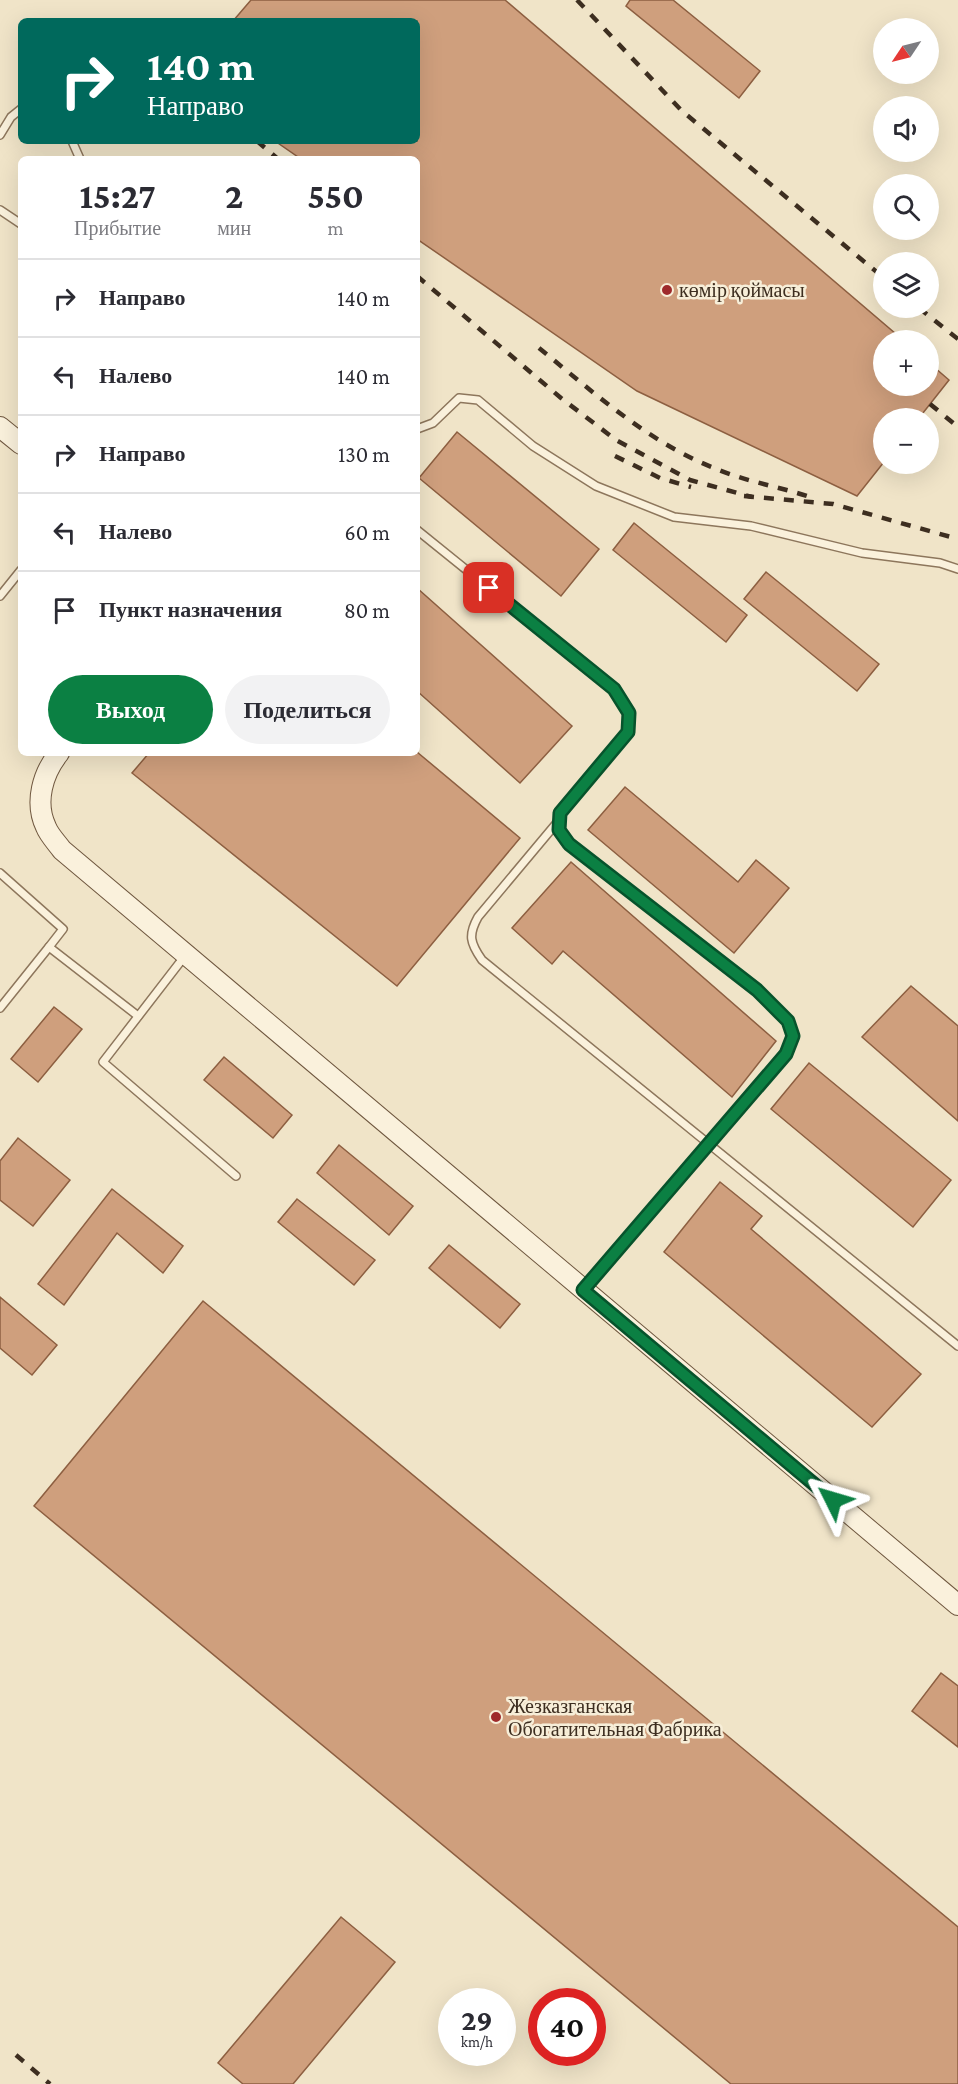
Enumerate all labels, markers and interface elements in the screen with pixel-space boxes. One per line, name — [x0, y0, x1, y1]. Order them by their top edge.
north arrow — [873, 18, 939, 84]
map controls — [873, 18, 939, 474]
icon: right — [48, 42, 126, 120]
text: 140 m — [147, 42, 255, 89]
text: Направо — [147, 91, 244, 121]
button: sound — [873, 96, 939, 162]
button: search — [873, 174, 939, 240]
text: 15:27 — [80, 176, 156, 216]
text: 2 — [225, 176, 243, 216]
text: 550 — [307, 176, 364, 216]
text: Прибытие — [74, 217, 161, 239]
text: мин — [217, 217, 251, 239]
text: m — [328, 217, 344, 239]
button: layers — [873, 252, 939, 318]
place label: көмір қоймасы — [679, 279, 805, 302]
icon: right — [48, 282, 81, 315]
marker: көмір қоймасы — [660, 283, 674, 297]
text: Направо — [99, 285, 185, 310]
text: 140 m — [337, 286, 390, 311]
button: + — [873, 330, 939, 396]
icon: left — [48, 360, 81, 393]
text: Налево — [99, 363, 172, 388]
text: 140 m — [337, 364, 390, 389]
button: − — [873, 408, 939, 474]
icon: right — [48, 438, 81, 471]
text: Направо — [99, 441, 185, 466]
text: 130 m — [338, 442, 390, 467]
icon: left — [48, 516, 81, 549]
text: Налево — [99, 519, 172, 544]
text: 60 m — [345, 520, 390, 545]
pin — [463, 562, 514, 613]
icon: arrive — [472, 571, 505, 604]
icon: arrive — [48, 594, 81, 627]
text: Пункт назначения — [99, 597, 282, 622]
text: 80 m — [344, 598, 390, 623]
button: Выход — [48, 675, 213, 744]
button: Поделиться — [225, 675, 390, 744]
position arrow — [801, 1468, 865, 1532]
place label: Жезказганская Обогатительная Фабрика — [508, 1695, 722, 1741]
marker: Жезказганская Обогатительная Фабрика — [489, 1710, 503, 1724]
speed limit sign: 40 — [528, 1988, 606, 2066]
text: 29 — [461, 2003, 493, 2036]
text: km/h — [461, 2034, 493, 2050]

